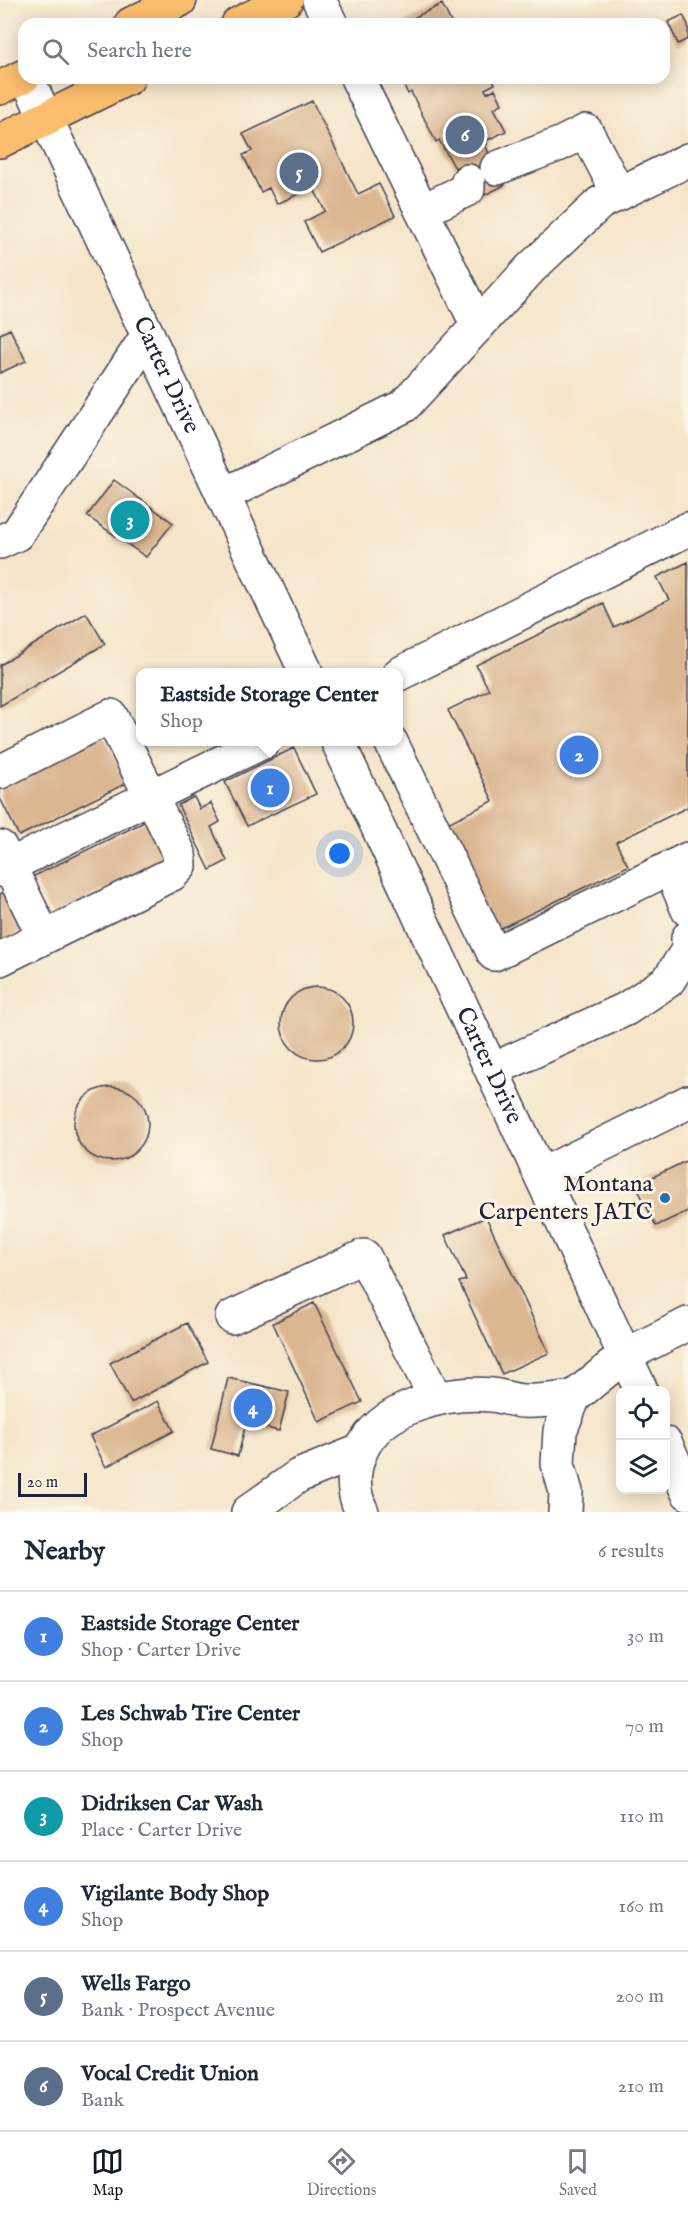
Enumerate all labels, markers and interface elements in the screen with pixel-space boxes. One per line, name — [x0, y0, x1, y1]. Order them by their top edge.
search box — [18, 18, 670, 84]
icon: search — [39, 35, 72, 68]
text: Search here — [87, 37, 192, 65]
pin: 6 — [446, 112, 484, 158]
pin: 5 — [280, 150, 318, 195]
street label: Carter Drive — [126, 311, 207, 438]
pin: 3 — [110, 498, 150, 542]
popup — [136, 668, 403, 746]
text: Eastside Storage Center — [160, 681, 379, 709]
text: Shop — [160, 709, 203, 734]
pin: 2 — [560, 732, 598, 777]
pin: 1 — [250, 766, 290, 810]
your location — [325, 839, 354, 868]
street label: Carter Drive — [449, 1002, 530, 1129]
place label: Montana Carpenters JATC — [479, 1169, 654, 1228]
marker: Montana Carpenters JATC — [658, 1191, 672, 1205]
pin: 4 — [234, 1386, 272, 1430]
map controls — [616, 1386, 670, 1494]
button: locate — [616, 1386, 670, 1440]
button: layers — [616, 1440, 670, 1494]
scale bar — [18, 1470, 87, 1498]
text: 20 m — [27, 1473, 58, 1493]
text: Nearby — [24, 1535, 105, 1568]
text: 6 results — [598, 1539, 664, 1564]
text: Eastside Storage Center — [81, 1610, 299, 1638]
text: 1 — [40, 1624, 47, 1649]
text: 30 m — [627, 1624, 664, 1649]
text: Shop · Carter Drive — [81, 1638, 241, 1663]
text: Les Schwab Tire Center — [81, 1700, 300, 1728]
text: 2 — [39, 1714, 48, 1739]
text: 70 m — [625, 1714, 664, 1739]
text: Shop — [81, 1728, 123, 1753]
text: Didriksen Car Wash — [81, 1790, 263, 1818]
text: 3 — [40, 1804, 47, 1829]
text: 110 m — [620, 1804, 664, 1829]
text: Place · Carter Drive — [81, 1818, 242, 1843]
text: Vigilante Body Shop — [81, 1880, 269, 1908]
text: 4 — [39, 1894, 48, 1919]
text: 160 m — [618, 1894, 664, 1919]
text: Shop — [81, 1908, 123, 1933]
text: Wells Fargo — [81, 1970, 191, 1998]
text: 5 — [40, 1984, 47, 2009]
text: 200 m — [615, 1984, 664, 2009]
text: Bank · Prospect Avenue — [81, 1998, 275, 2023]
text: Vocal Credit Union — [81, 2060, 259, 2088]
text: 6 — [39, 2074, 48, 2099]
text: 210 m — [618, 2074, 664, 2099]
text: Bank — [81, 2088, 124, 2113]
tab: Map — [91, 2145, 124, 2201]
tab: Directions — [307, 2145, 376, 2201]
tab: Saved — [559, 2145, 597, 2201]

